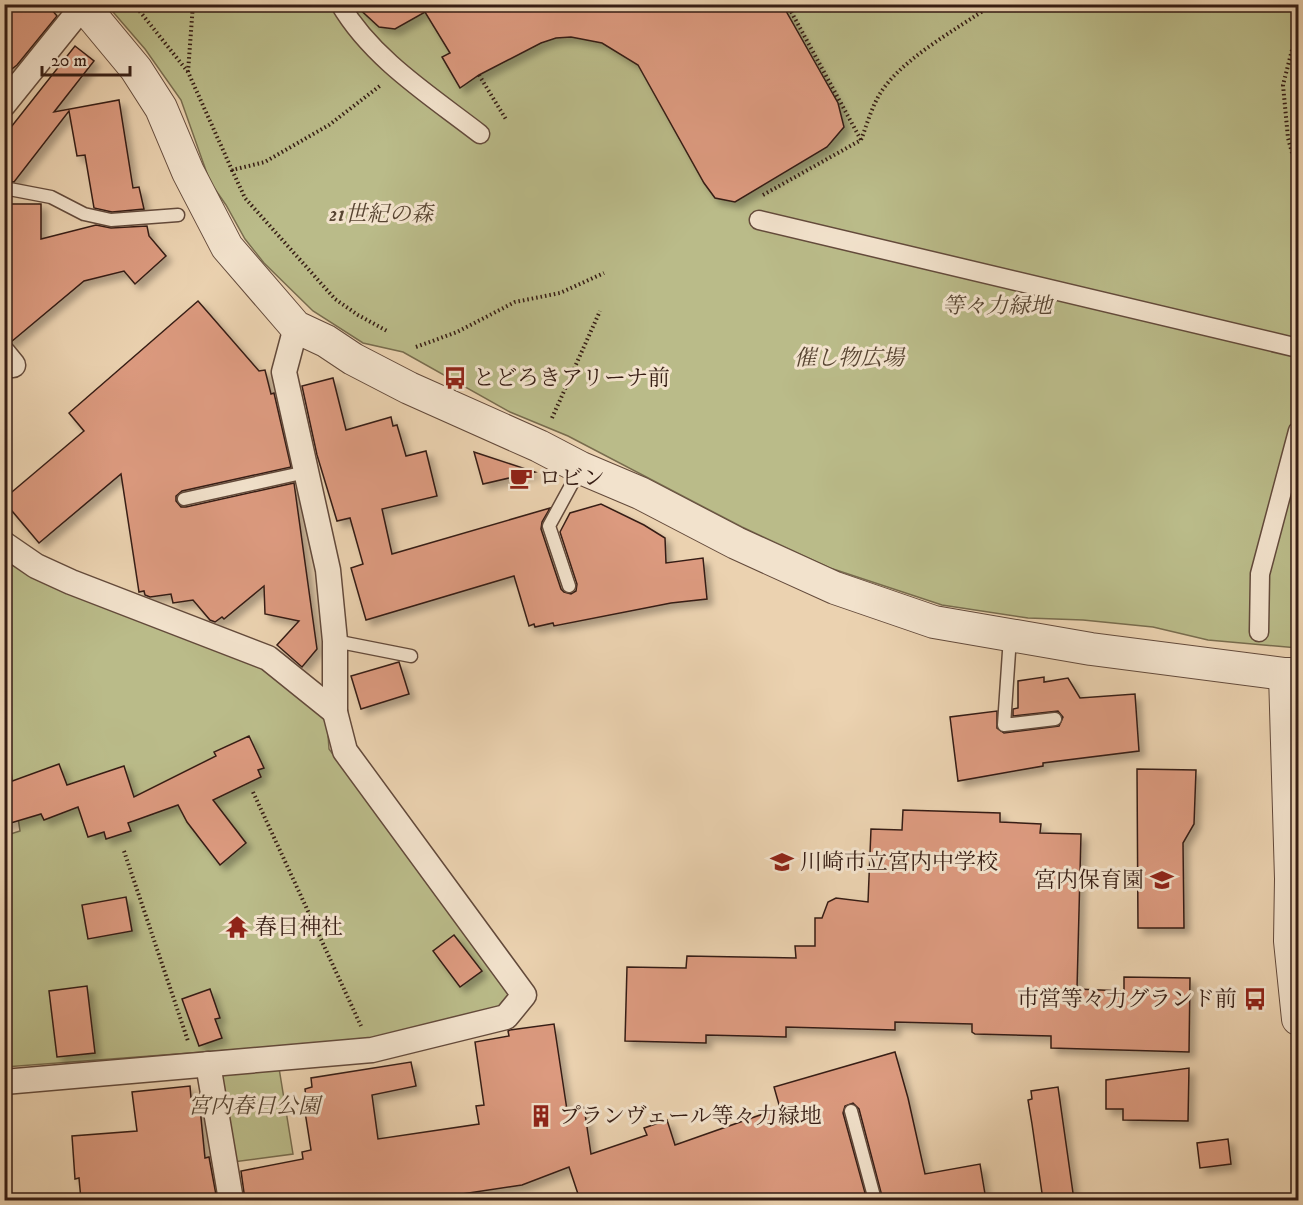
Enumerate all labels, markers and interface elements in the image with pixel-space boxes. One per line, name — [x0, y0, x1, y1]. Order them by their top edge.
scale bar — [42, 39, 130, 77]
text: 20 m — [51, 50, 87, 72]
park label: 21世紀の森 — [329, 201, 435, 228]
park label: 等々力緑地 — [942, 293, 1054, 320]
park label: 催し物広場 — [794, 345, 906, 372]
bus stop icon: とどろきアリーナ前 — [442, 365, 468, 391]
place label: とどろきアリーナ前 — [473, 365, 670, 392]
cafe icon: ロビン — [508, 465, 534, 491]
place label: ロビン — [539, 465, 605, 492]
school or university icon: 川崎市立宮内中学校 — [769, 849, 795, 875]
place label: 川崎市立宮内中学校 — [800, 849, 998, 876]
place label: 宮内保育園 — [1034, 867, 1144, 894]
school or university icon: 宮内保育園 — [1149, 867, 1175, 893]
temple icon: 春日神社 — [224, 914, 250, 940]
place label: 春日神社 — [255, 914, 343, 941]
place label: 市営等々力グランド前 — [1017, 986, 1237, 1013]
bus stop icon: 市営等々力グランド前 — [1242, 986, 1268, 1012]
park label: 宮内春日公園 — [188, 1093, 323, 1120]
building icon: プランヴェール等々力緑地 — [528, 1103, 554, 1129]
place label: プランヴェール等々力緑地 — [559, 1103, 822, 1130]

